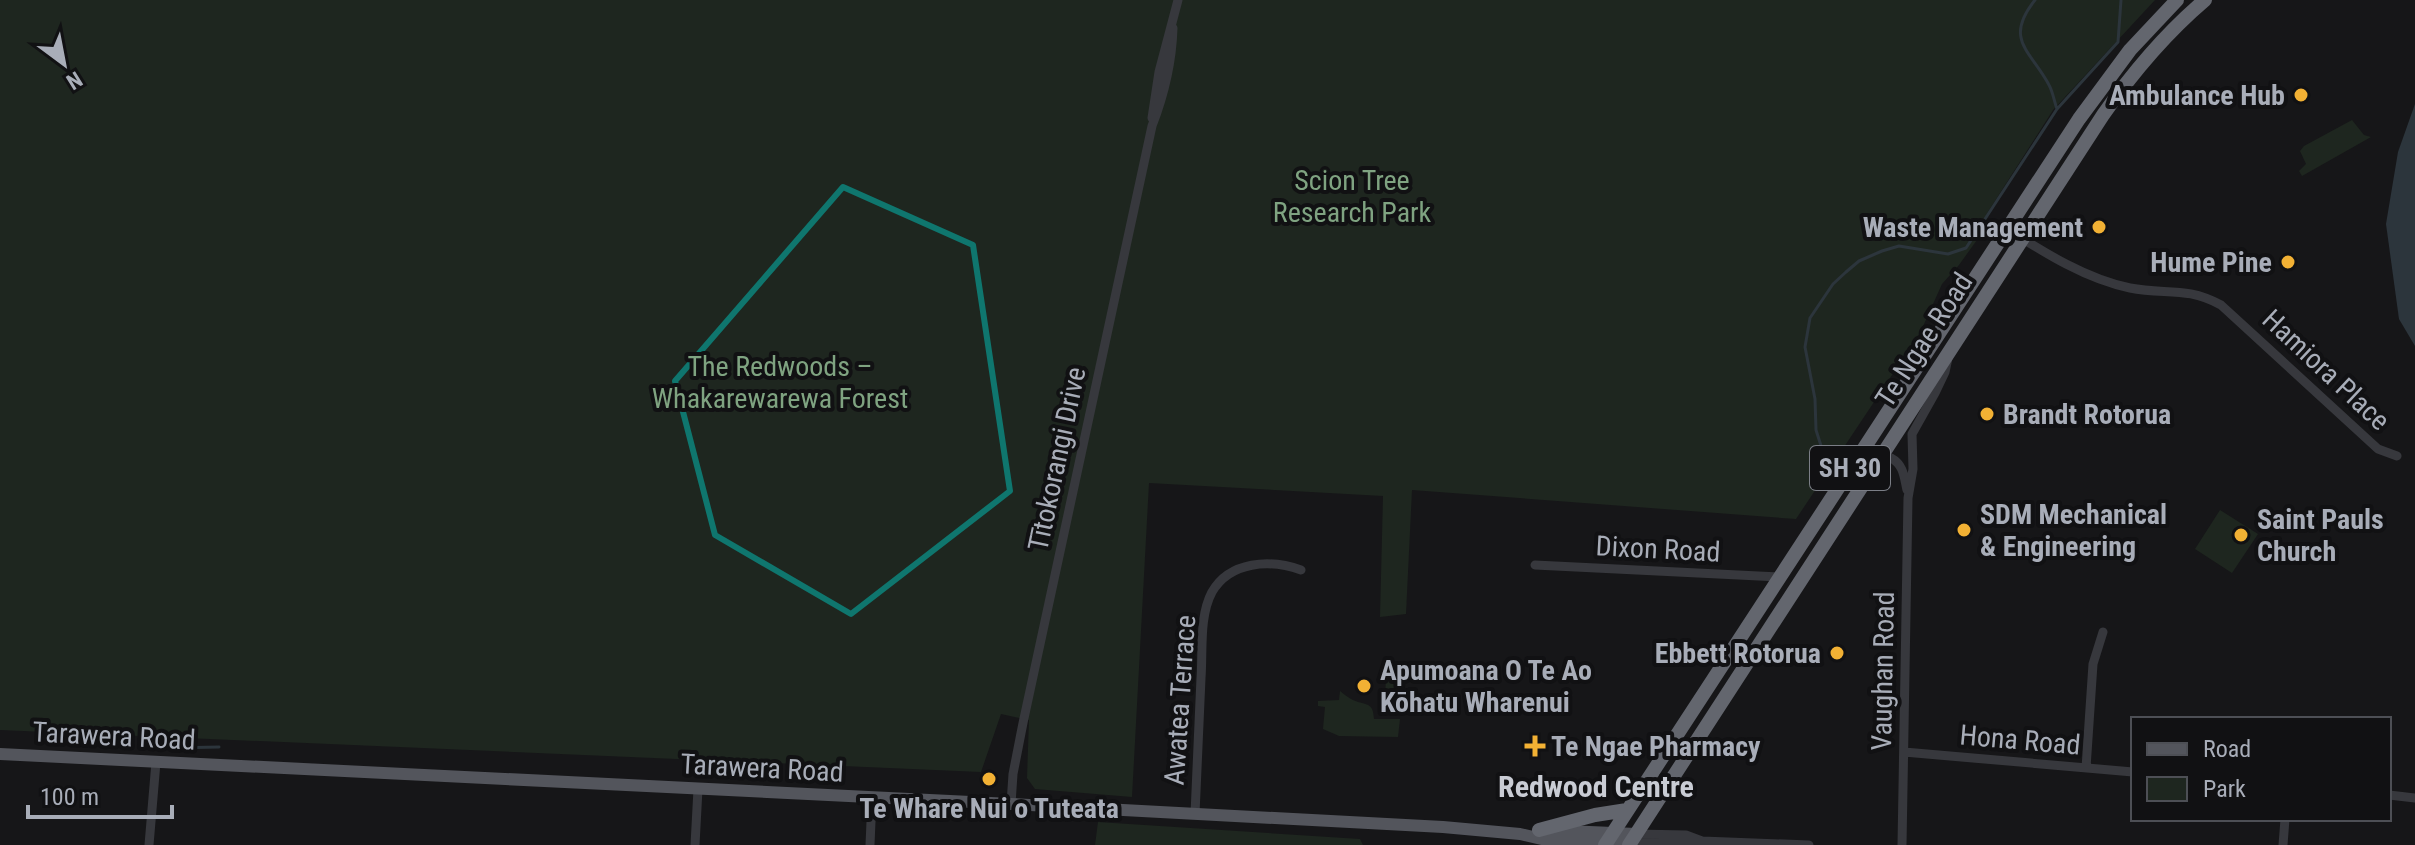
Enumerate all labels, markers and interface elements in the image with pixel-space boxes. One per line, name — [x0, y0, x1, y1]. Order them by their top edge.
north arrow — [24, 24, 104, 104]
text: N — [62, 66, 87, 95]
place label: Ambulance Hub — [2109, 79, 2285, 112]
marker: Ambulance Hub — [2292, 86, 2310, 104]
park label: Scion Tree Research Park — [1273, 164, 1432, 229]
place label: Waste Management — [1863, 211, 2083, 244]
marker: Waste Management — [2090, 218, 2108, 236]
place label: Hume Pine — [2150, 246, 2272, 279]
marker: Hume Pine — [2279, 253, 2297, 271]
street label: Te Ngae Road — [1868, 267, 1980, 413]
street label: Hamiora Place — [2256, 303, 2396, 437]
park label: The Redwoods – Whakarewarewa Forest — [652, 350, 908, 415]
street label: Tītokorangi Drive — [1021, 364, 1093, 554]
place label: Brandt Rotorua — [2003, 398, 2171, 431]
marker: Brandt Rotorua — [1978, 405, 1996, 423]
road number: SH 30 — [1810, 446, 1890, 490]
place label: SDM Mechanical & Engineering — [1980, 498, 2167, 563]
place label: Saint Pauls Church — [2257, 503, 2384, 568]
marker: SDM Mechanical & Engineering — [1955, 521, 1973, 539]
marker: Saint Pauls Church — [2232, 526, 2250, 544]
street label: Dixon Road — [1595, 529, 1721, 569]
street label: Vaughan Road — [1865, 591, 1901, 751]
street label: Awatea Terrace — [1158, 614, 1202, 786]
place label: Ebbett Rotorua — [1655, 637, 1821, 670]
marker: Ebbett Rotorua — [1828, 644, 1846, 662]
place label: Apumoana O Te Ao Kōhatu Wharenui — [1380, 654, 1592, 719]
marker: Apumoana O Te Ao Kōhatu Wharenui — [1355, 677, 1373, 695]
street label: Tarawera Road — [32, 715, 196, 757]
legend — [2131, 717, 2391, 821]
street label: Hona Road — [1958, 718, 2082, 762]
place label: Te Ngae Pharmacy — [1551, 730, 1761, 763]
text: Road — [2203, 735, 2251, 763]
marker: Te Ngae Pharmacy — [1526, 737, 1544, 755]
street label: Tarawera Road — [680, 747, 844, 789]
scale bar — [28, 769, 172, 819]
district label: Redwood Centre — [1498, 769, 1694, 804]
marker: Te Whare Nui o Tuteata — [980, 770, 998, 788]
text: Park — [2203, 775, 2246, 803]
text: 100 m — [40, 783, 99, 811]
place label: Te Whare Nui o Tuteata — [859, 792, 1119, 825]

